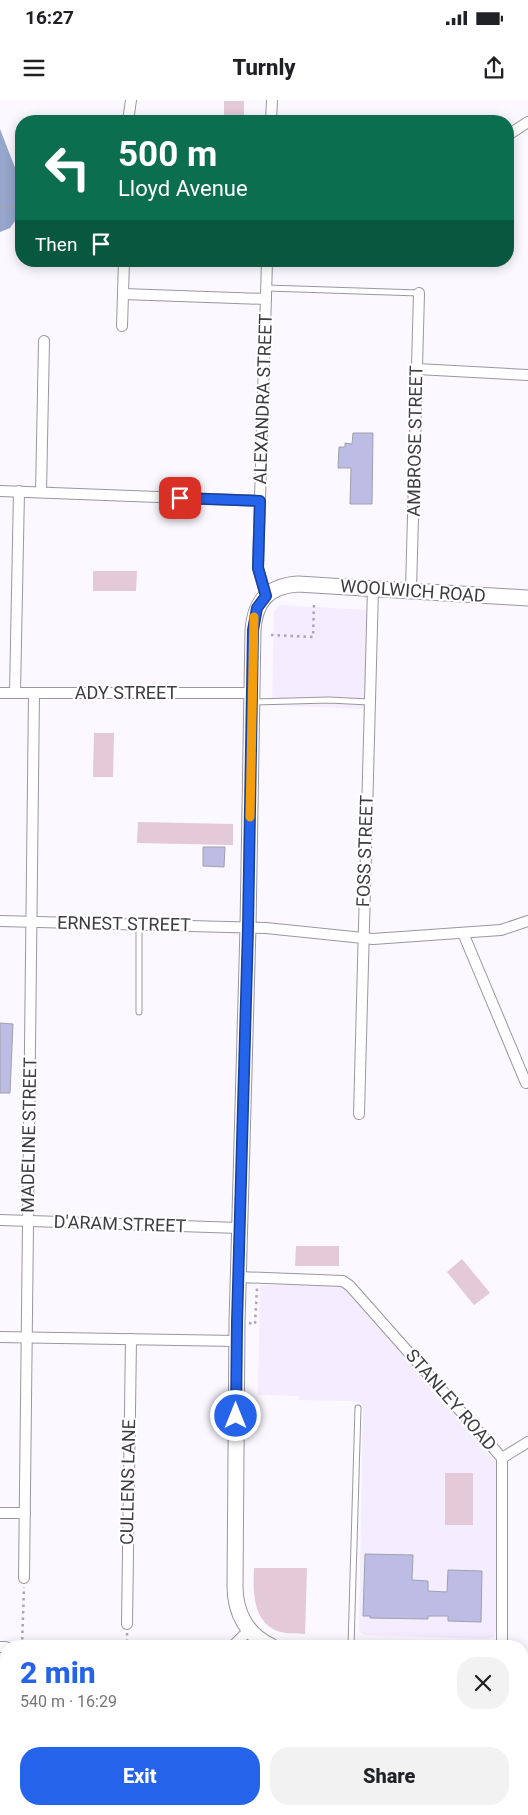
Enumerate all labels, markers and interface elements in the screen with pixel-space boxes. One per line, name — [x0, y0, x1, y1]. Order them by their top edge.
text: 16:27 — [25, 6, 74, 29]
icon: menu — [20, 54, 48, 82]
icon: share — [480, 54, 508, 82]
text: Turnly — [232, 55, 296, 80]
text: 500 m — [118, 134, 217, 175]
icon: left — [35, 135, 100, 200]
text: Lloyd Avenue — [118, 176, 248, 201]
icon: arrive — [87, 230, 115, 258]
text: Then — [35, 233, 77, 256]
street label: ALEXANDRA STREET — [249, 313, 276, 485]
street label: AMBROSE STREET — [403, 365, 426, 517]
pin — [159, 477, 201, 519]
icon: arrive — [166, 484, 194, 512]
street label: WOOLWICH ROAD — [340, 575, 487, 606]
street label: ADY STREET — [75, 682, 177, 703]
street label: FOSS STREET — [352, 794, 377, 907]
street label: ERNEST STREET — [57, 912, 191, 935]
street label: MADELINE STREET — [17, 1057, 40, 1213]
street label: D'ARAM STREET — [53, 1211, 187, 1236]
street label: STANLEY ROAD — [402, 1345, 501, 1455]
position arrow — [209, 1389, 261, 1441]
street label: CULLENS LANE — [116, 1419, 139, 1545]
text: 2 min — [20, 1655, 96, 1690]
button: close — [457, 1657, 509, 1709]
text: 540 m · 16:29 — [20, 1692, 117, 1711]
button: Exit — [20, 1747, 260, 1805]
button: Share — [270, 1747, 509, 1805]

